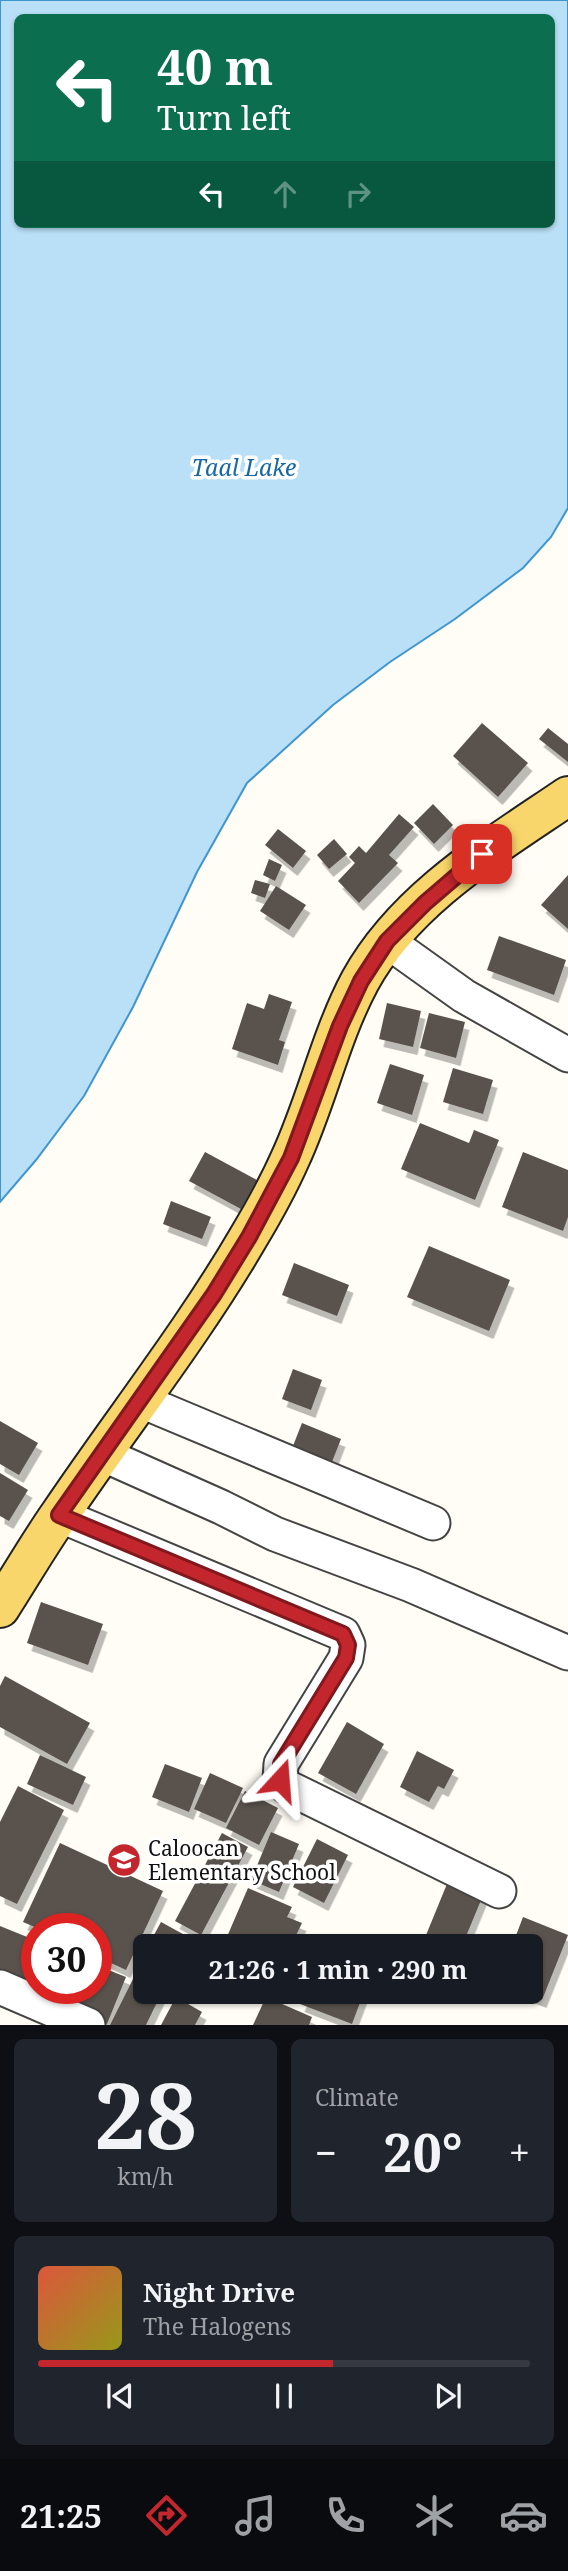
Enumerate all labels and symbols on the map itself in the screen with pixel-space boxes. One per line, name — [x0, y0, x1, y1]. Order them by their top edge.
water label: Taal Lake — [192, 451, 296, 483]
pin — [452, 824, 512, 884]
position arrow — [243, 1743, 317, 1817]
place label: Caloocan Elementary School — [148, 1834, 336, 1886]
school or university icon: Caloocan Elementary School — [105, 1841, 143, 1879]
speed limit sign: 30 — [21, 1913, 112, 2004]

